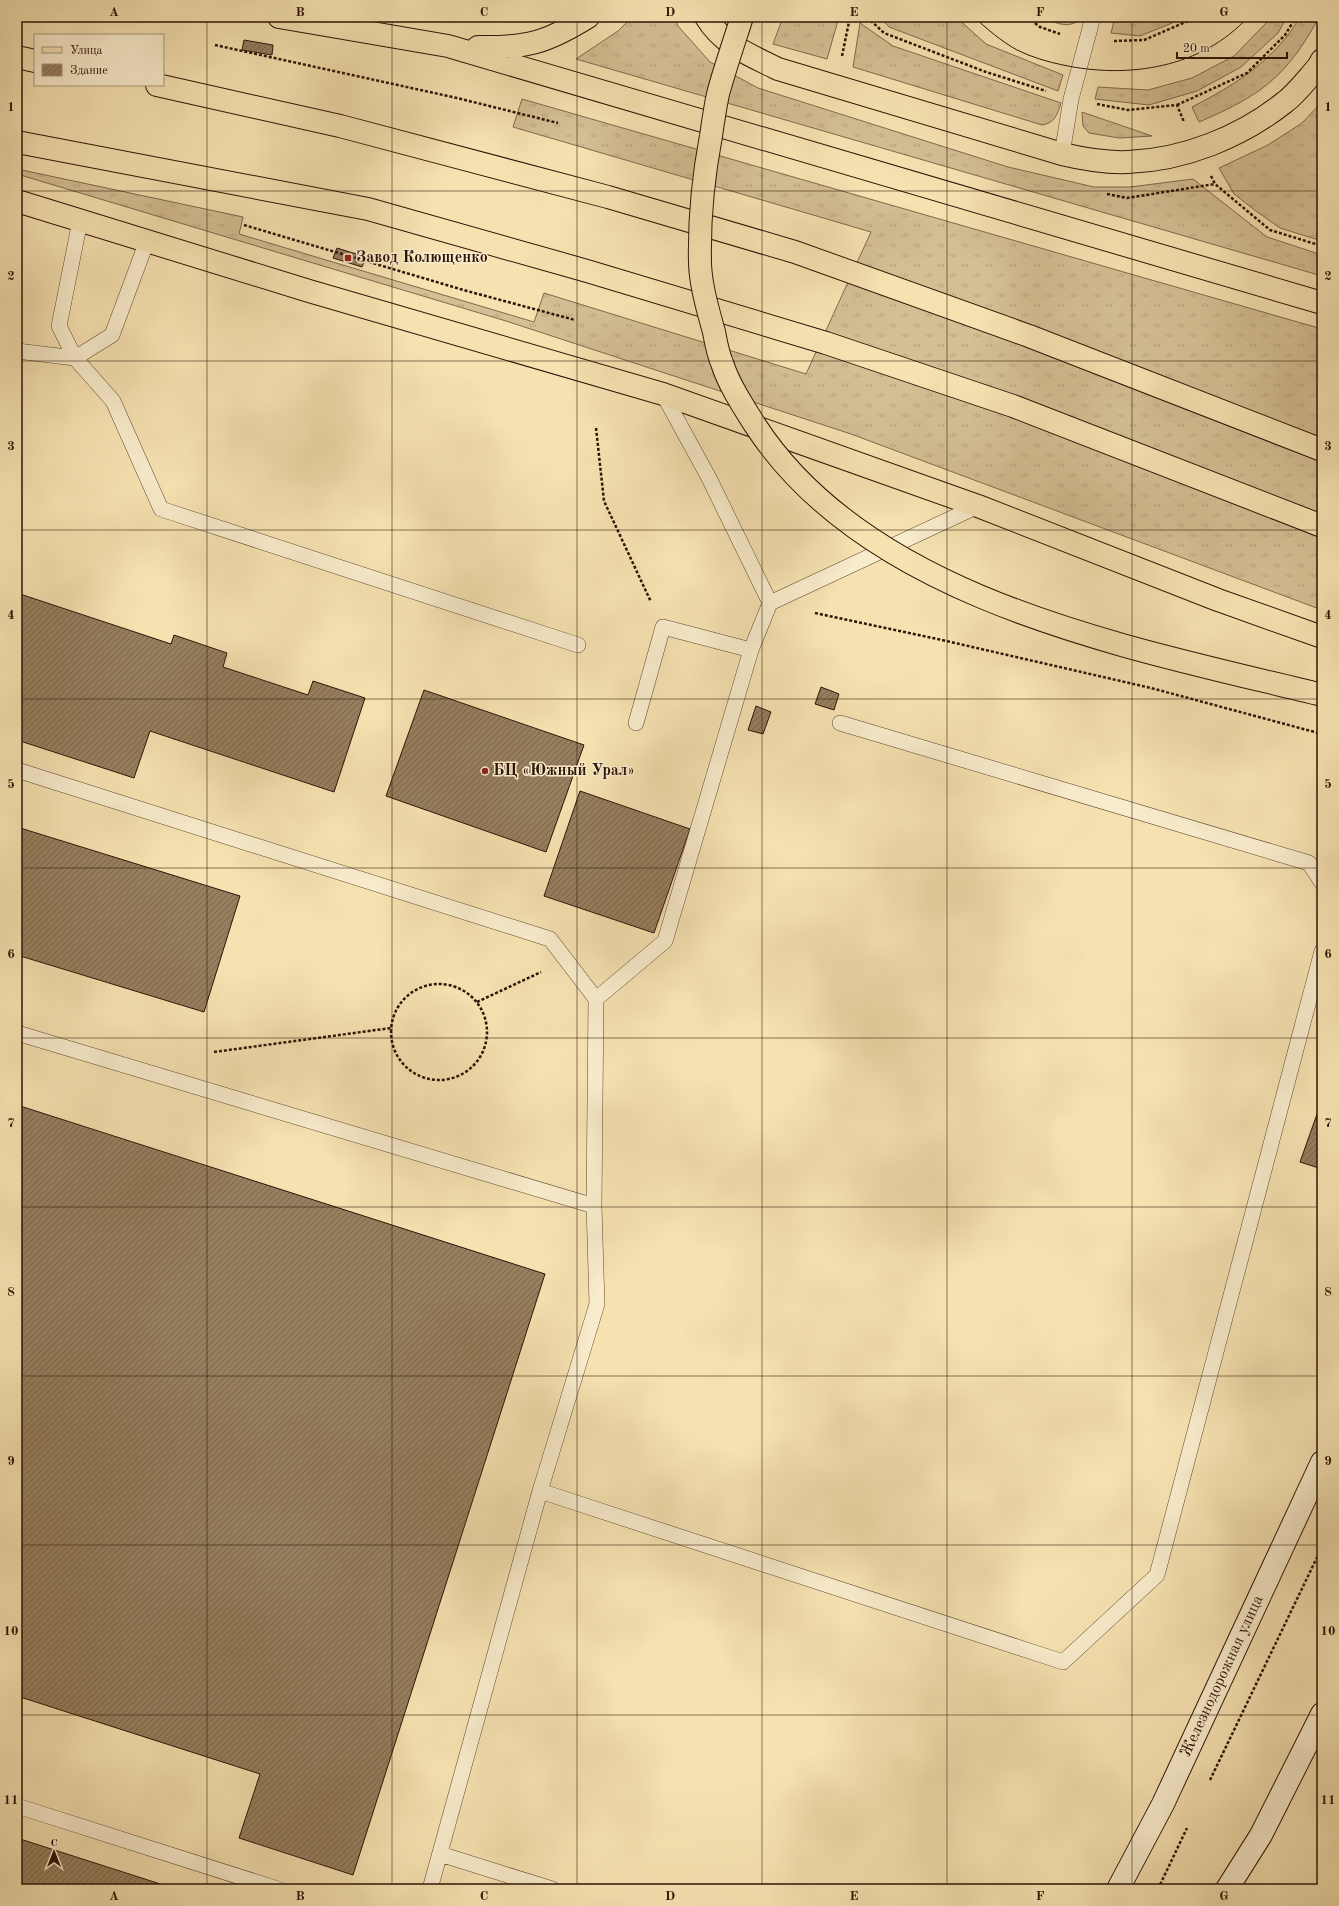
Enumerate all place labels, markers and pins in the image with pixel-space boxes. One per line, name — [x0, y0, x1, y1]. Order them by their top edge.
place label: Завод Колющенко — [356, 250, 488, 266]
marker: Завод Колющенко — [343, 253, 353, 263]
place label: БЦ «Южный Урал» — [493, 763, 635, 779]
marker: БЦ «Южный Урал» — [480, 766, 490, 776]

